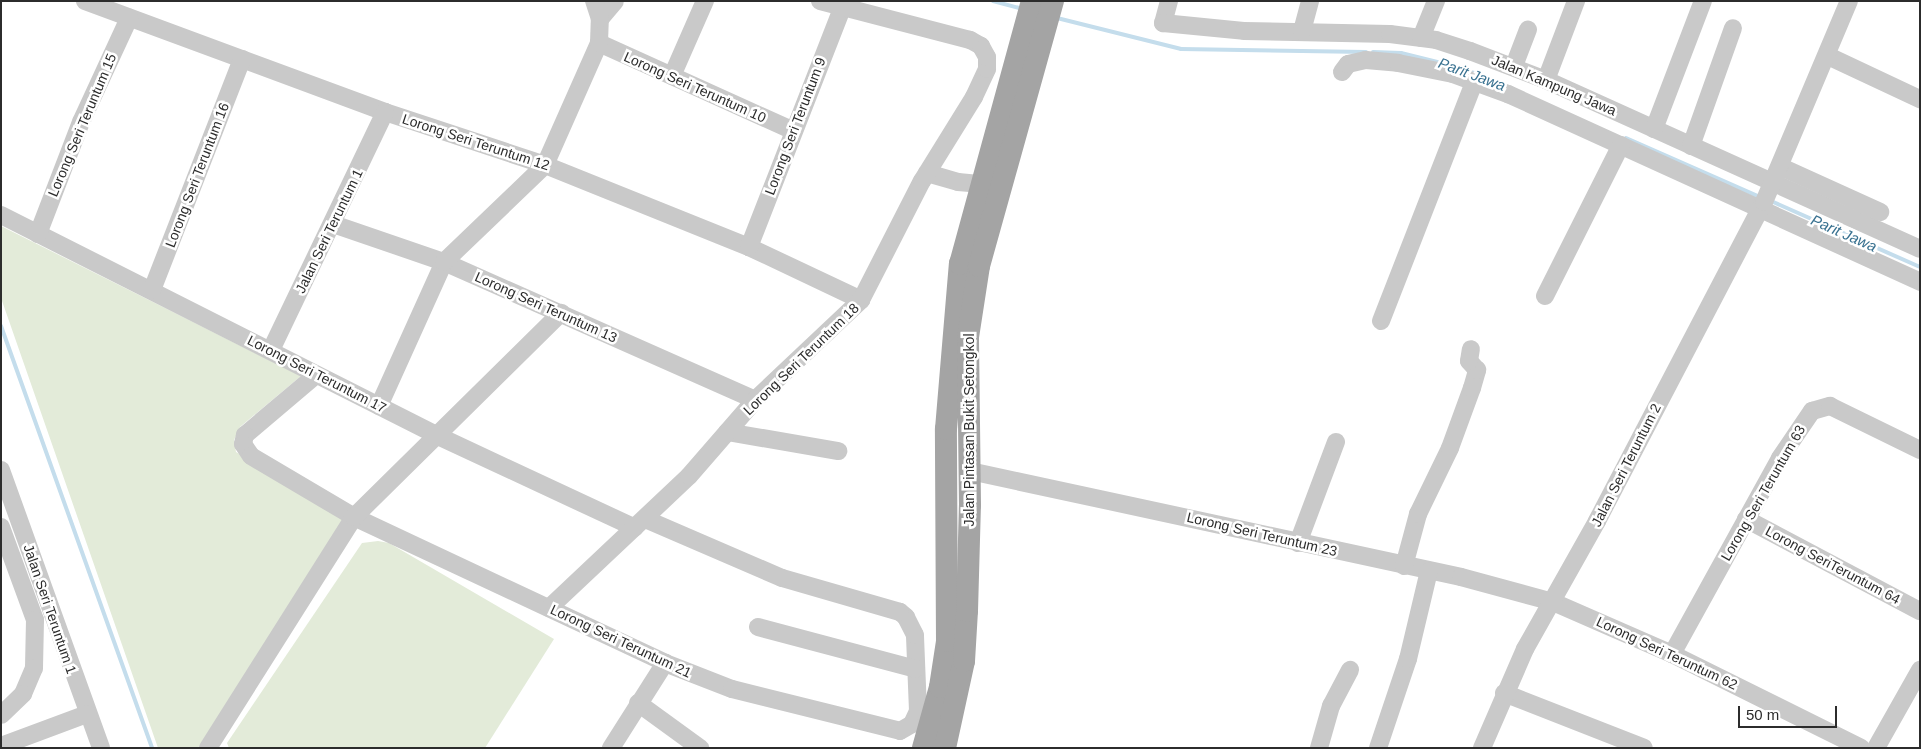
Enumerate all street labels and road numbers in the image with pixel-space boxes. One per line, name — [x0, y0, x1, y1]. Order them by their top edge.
street label: Lorong Seri Teruntum 10 — [621, 48, 769, 126]
street label: Lorong Seri Teruntum 15 — [44, 51, 120, 199]
street label: Jalan Kampung Jawa — [1489, 51, 1619, 119]
street label: Lorong Seri Teruntum 9 — [761, 55, 829, 197]
street label: Lorong Seri Teruntum 16 — [162, 100, 232, 250]
street label: Lorong Seri Teruntum 12 — [400, 110, 552, 174]
street label: Jalan Seri Teruntum 1 — [292, 166, 366, 296]
street label: Lorong Seri Teruntum 13 — [472, 268, 620, 346]
street label: Lorong Seri Teruntum 18 — [740, 299, 862, 419]
street label: Lorong Seri Teruntum 17 — [245, 332, 389, 416]
street label: Jalan Pintasan Bukit Setongkol — [961, 333, 977, 527]
street label: Jalan Seri Teruntum 2 — [1588, 401, 1664, 529]
street label: Lorong Seri Teruntum 63 — [1717, 422, 1809, 564]
street label: Lorong Seri Teruntum 23 — [1185, 508, 1339, 560]
street label: Lorong SeriTeruntum 64 — [1763, 522, 1903, 608]
street label: Jalan Seri Teruntum 1 — [20, 542, 80, 676]
street label: Lorong Seri Teruntum 21 — [548, 601, 694, 681]
street label: Lorong Seri Teruntum 62 — [1594, 613, 1740, 693]

